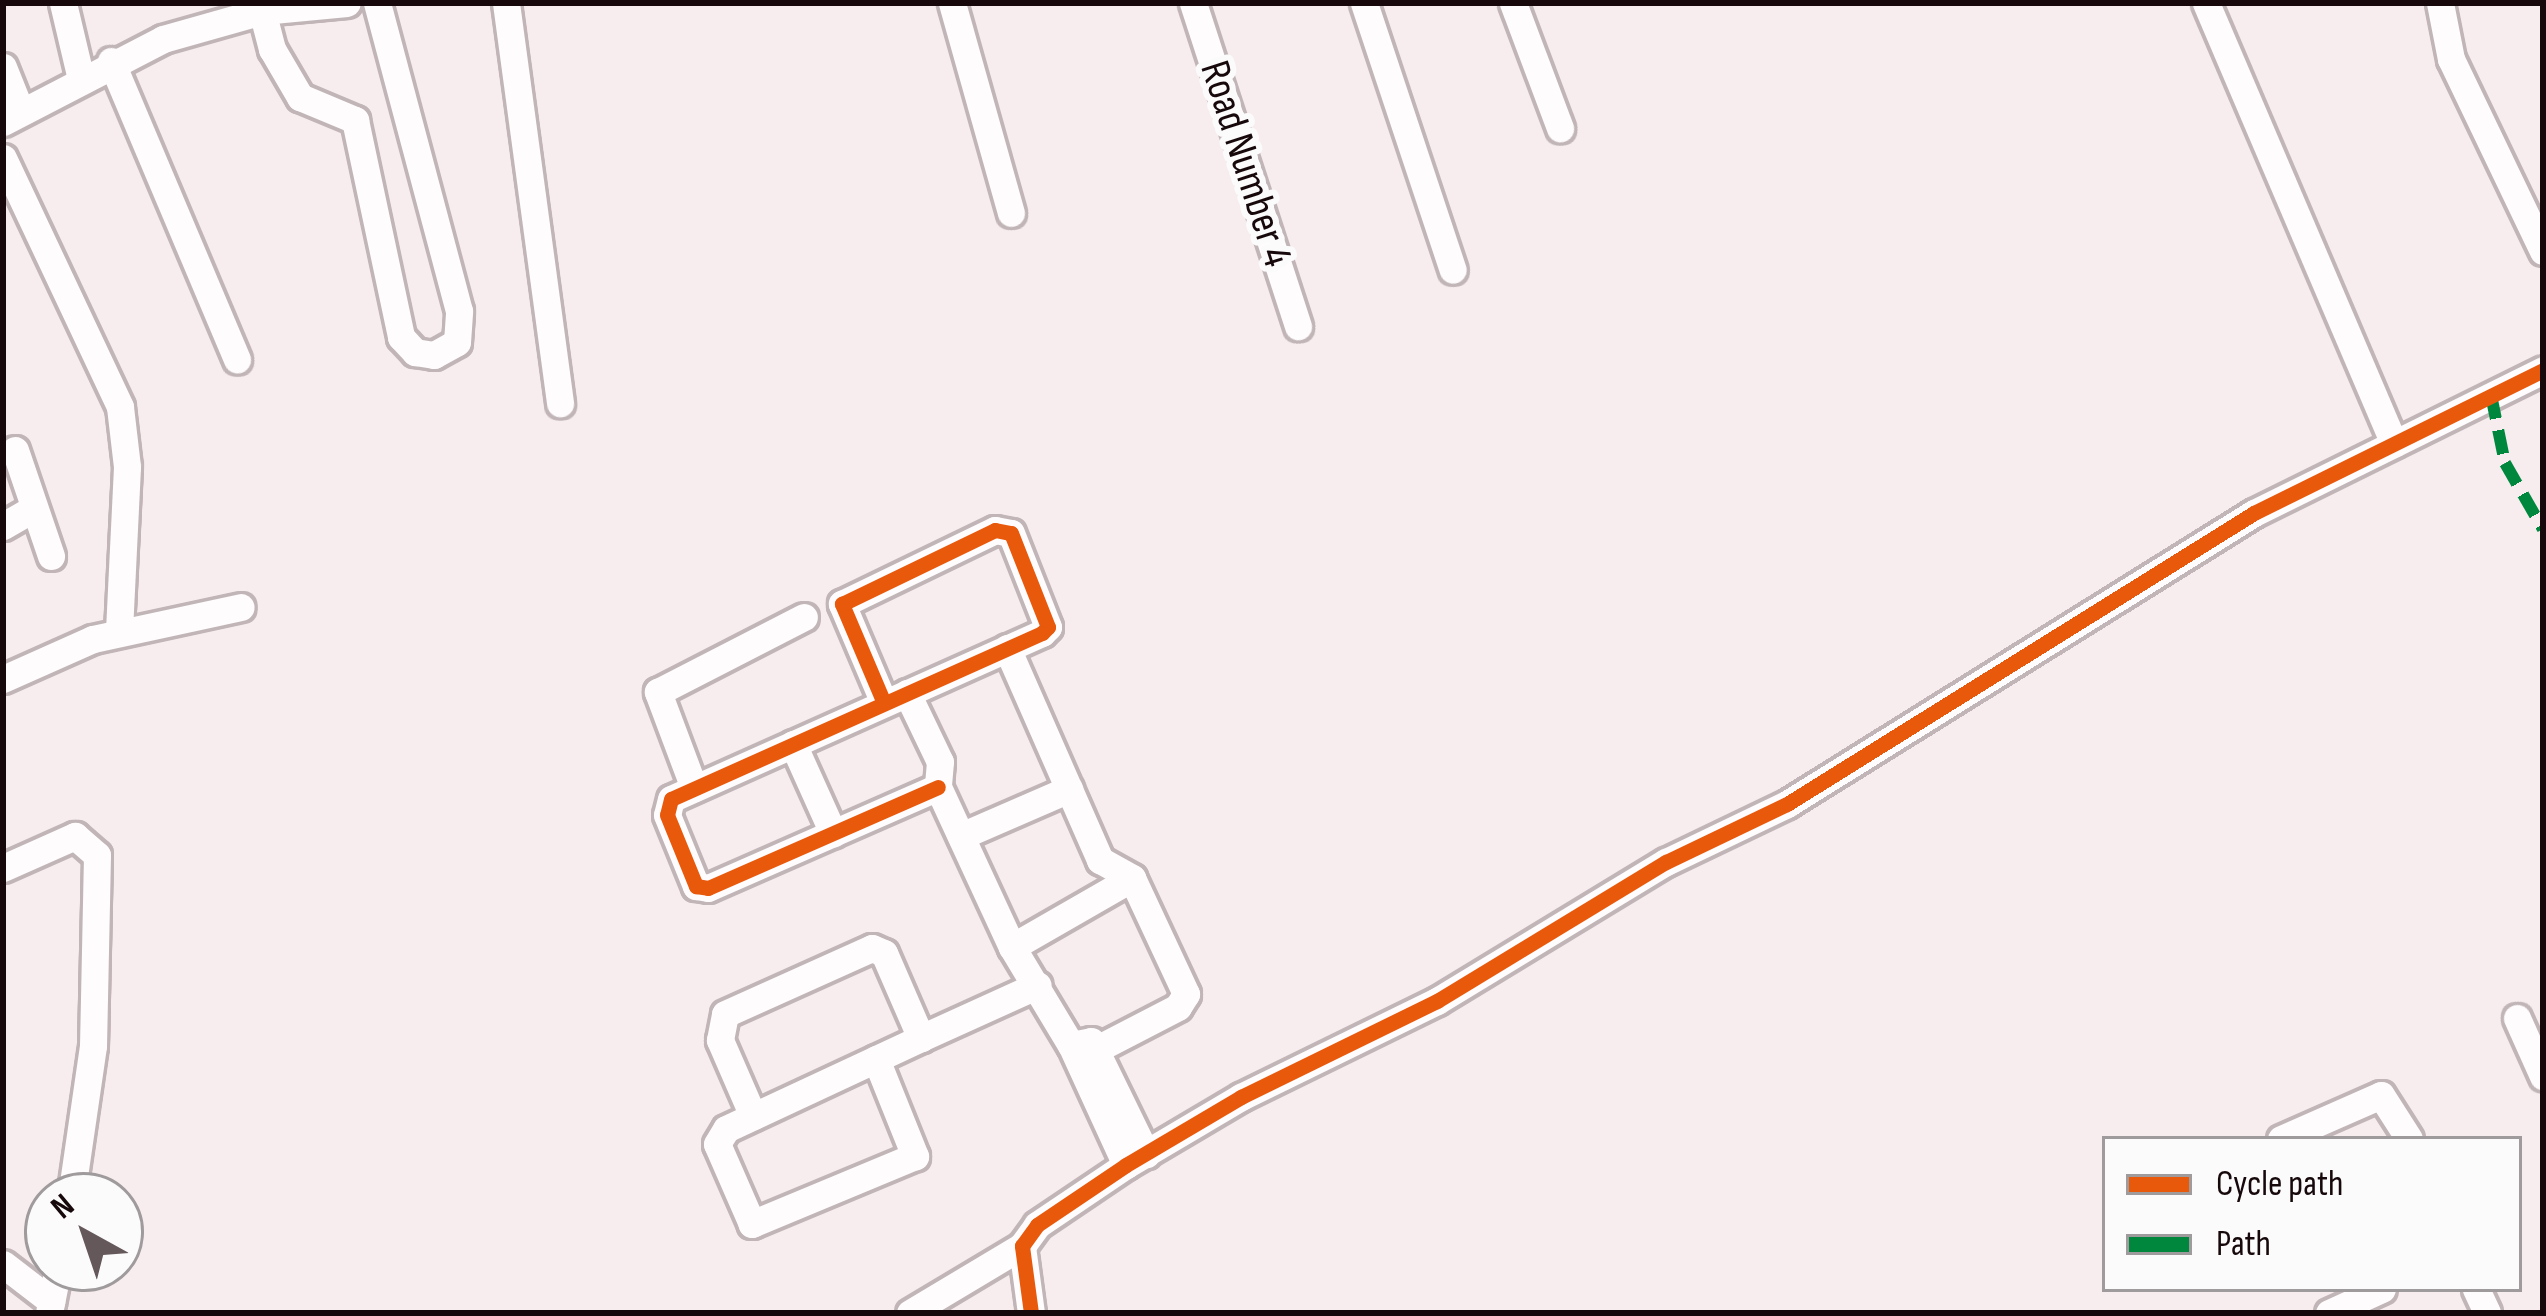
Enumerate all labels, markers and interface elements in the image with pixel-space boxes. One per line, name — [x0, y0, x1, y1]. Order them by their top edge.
street label: Road Number 4 — [1188, 55, 1302, 273]
legend — [2102, 1136, 2522, 1292]
text: Cycle path — [2216, 1163, 2343, 1206]
north arrow — [24, 1172, 144, 1292]
text: N — [43, 1186, 82, 1228]
text: Path — [2216, 1223, 2271, 1266]

